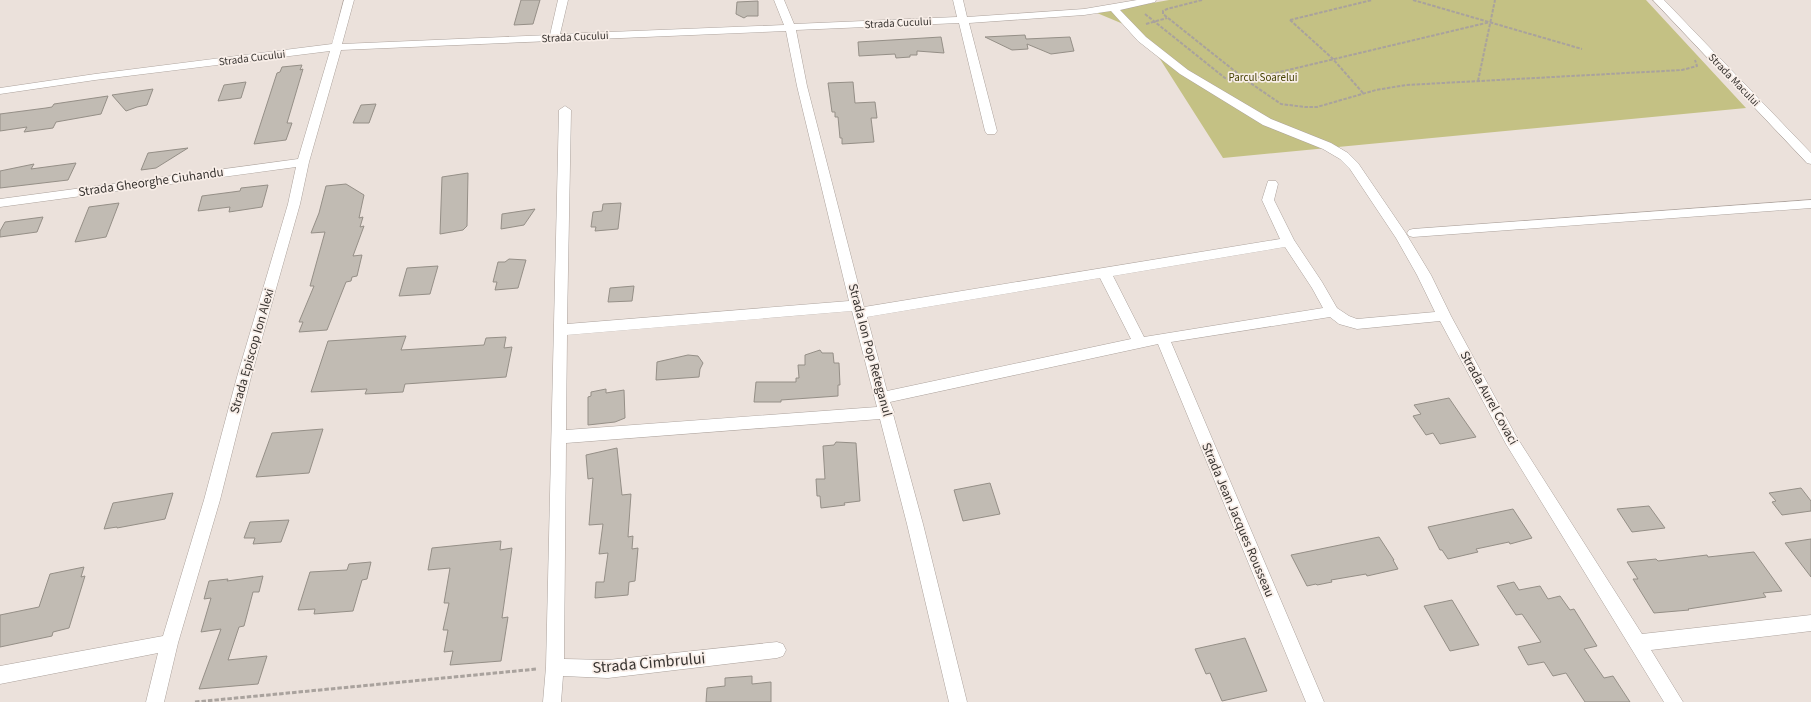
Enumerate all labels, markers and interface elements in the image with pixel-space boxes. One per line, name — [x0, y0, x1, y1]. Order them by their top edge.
street label: Strada Cucului — [864, 14, 932, 32]
street label: Strada Cucului — [541, 28, 609, 46]
street label: Strada Cucului — [218, 46, 286, 70]
street label: Strada Macului — [1705, 50, 1763, 110]
park label: Parcul Soarelui — [1229, 70, 1297, 85]
street label: Strada Gheorghe Ciuhandu — [77, 163, 225, 201]
street label: Strada Ion Pop Reteganul — [844, 282, 896, 418]
street label: Strada Episcop Ion Alexi — [226, 286, 278, 416]
street label: Strada Aurel Covaci — [1456, 348, 1522, 448]
street label: Strada Jean Jacques Rousseau — [1197, 440, 1279, 600]
street label: Strada Cimbrului — [592, 647, 706, 679]

